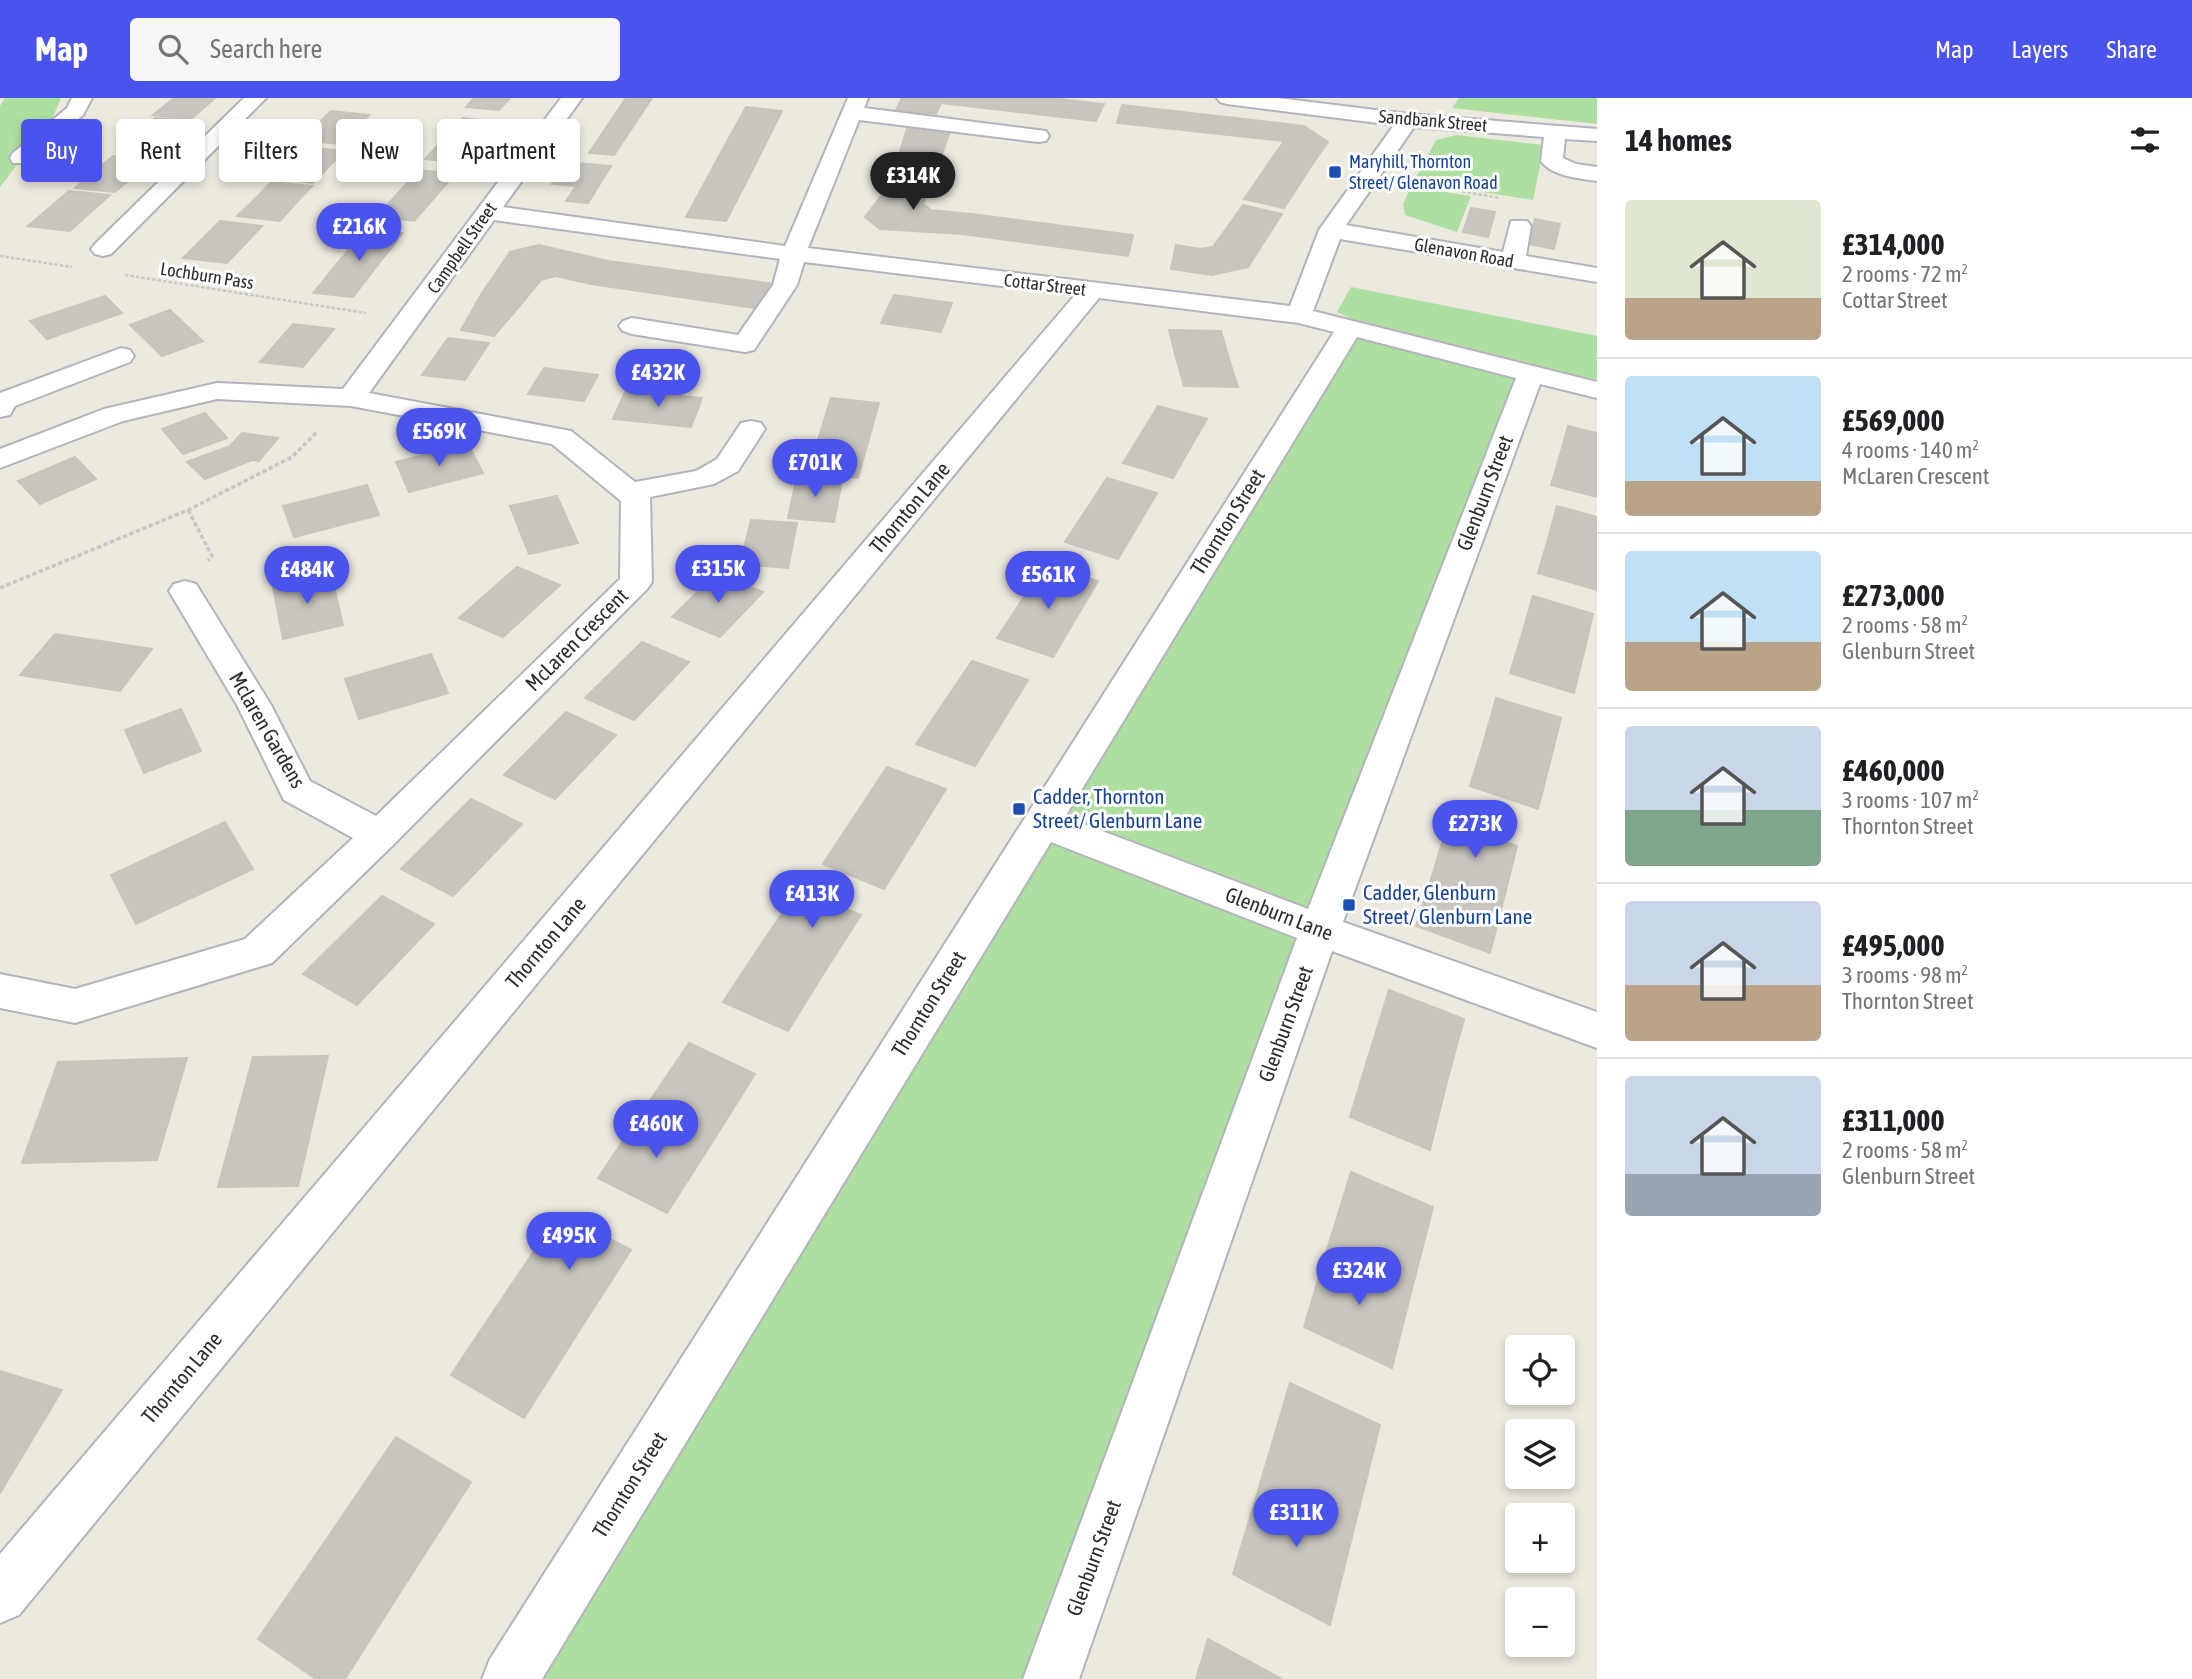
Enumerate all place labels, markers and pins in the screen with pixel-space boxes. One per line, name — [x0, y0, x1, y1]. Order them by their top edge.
place label: Maryhill, Thornton Street/ Glenavon Road — [1349, 151, 1498, 193]
pin: £314K — [864, 152, 962, 212]
marker: Maryhill, Thornton Street/ Glenavon Road — [1327, 164, 1343, 180]
pin: £216K — [310, 204, 408, 263]
pin: £432K — [609, 350, 707, 409]
pin: £569K — [390, 408, 488, 468]
pin: £701K — [766, 440, 864, 499]
pin: £484K — [258, 546, 356, 606]
pin: £315K — [669, 546, 767, 605]
pin: £561K — [999, 552, 1097, 611]
place label: Cadder, Thornton Street/ Glenburn Lane — [1033, 784, 1202, 832]
pin: £273K — [1426, 800, 1524, 860]
marker: Cadder, Thornton Street/ Glenburn Lane — [1011, 801, 1027, 817]
pin: £413K — [763, 870, 861, 930]
place label: Cadder, Glenburn Street/ Glenburn Lane — [1363, 880, 1532, 928]
marker: Cadder, Glenburn Street/ Glenburn Lane — [1341, 897, 1357, 913]
pin: £460K — [607, 1100, 705, 1160]
pin: £495K — [520, 1212, 618, 1272]
pin: £324K — [1310, 1248, 1408, 1307]
pin: £311K — [1247, 1490, 1345, 1549]

